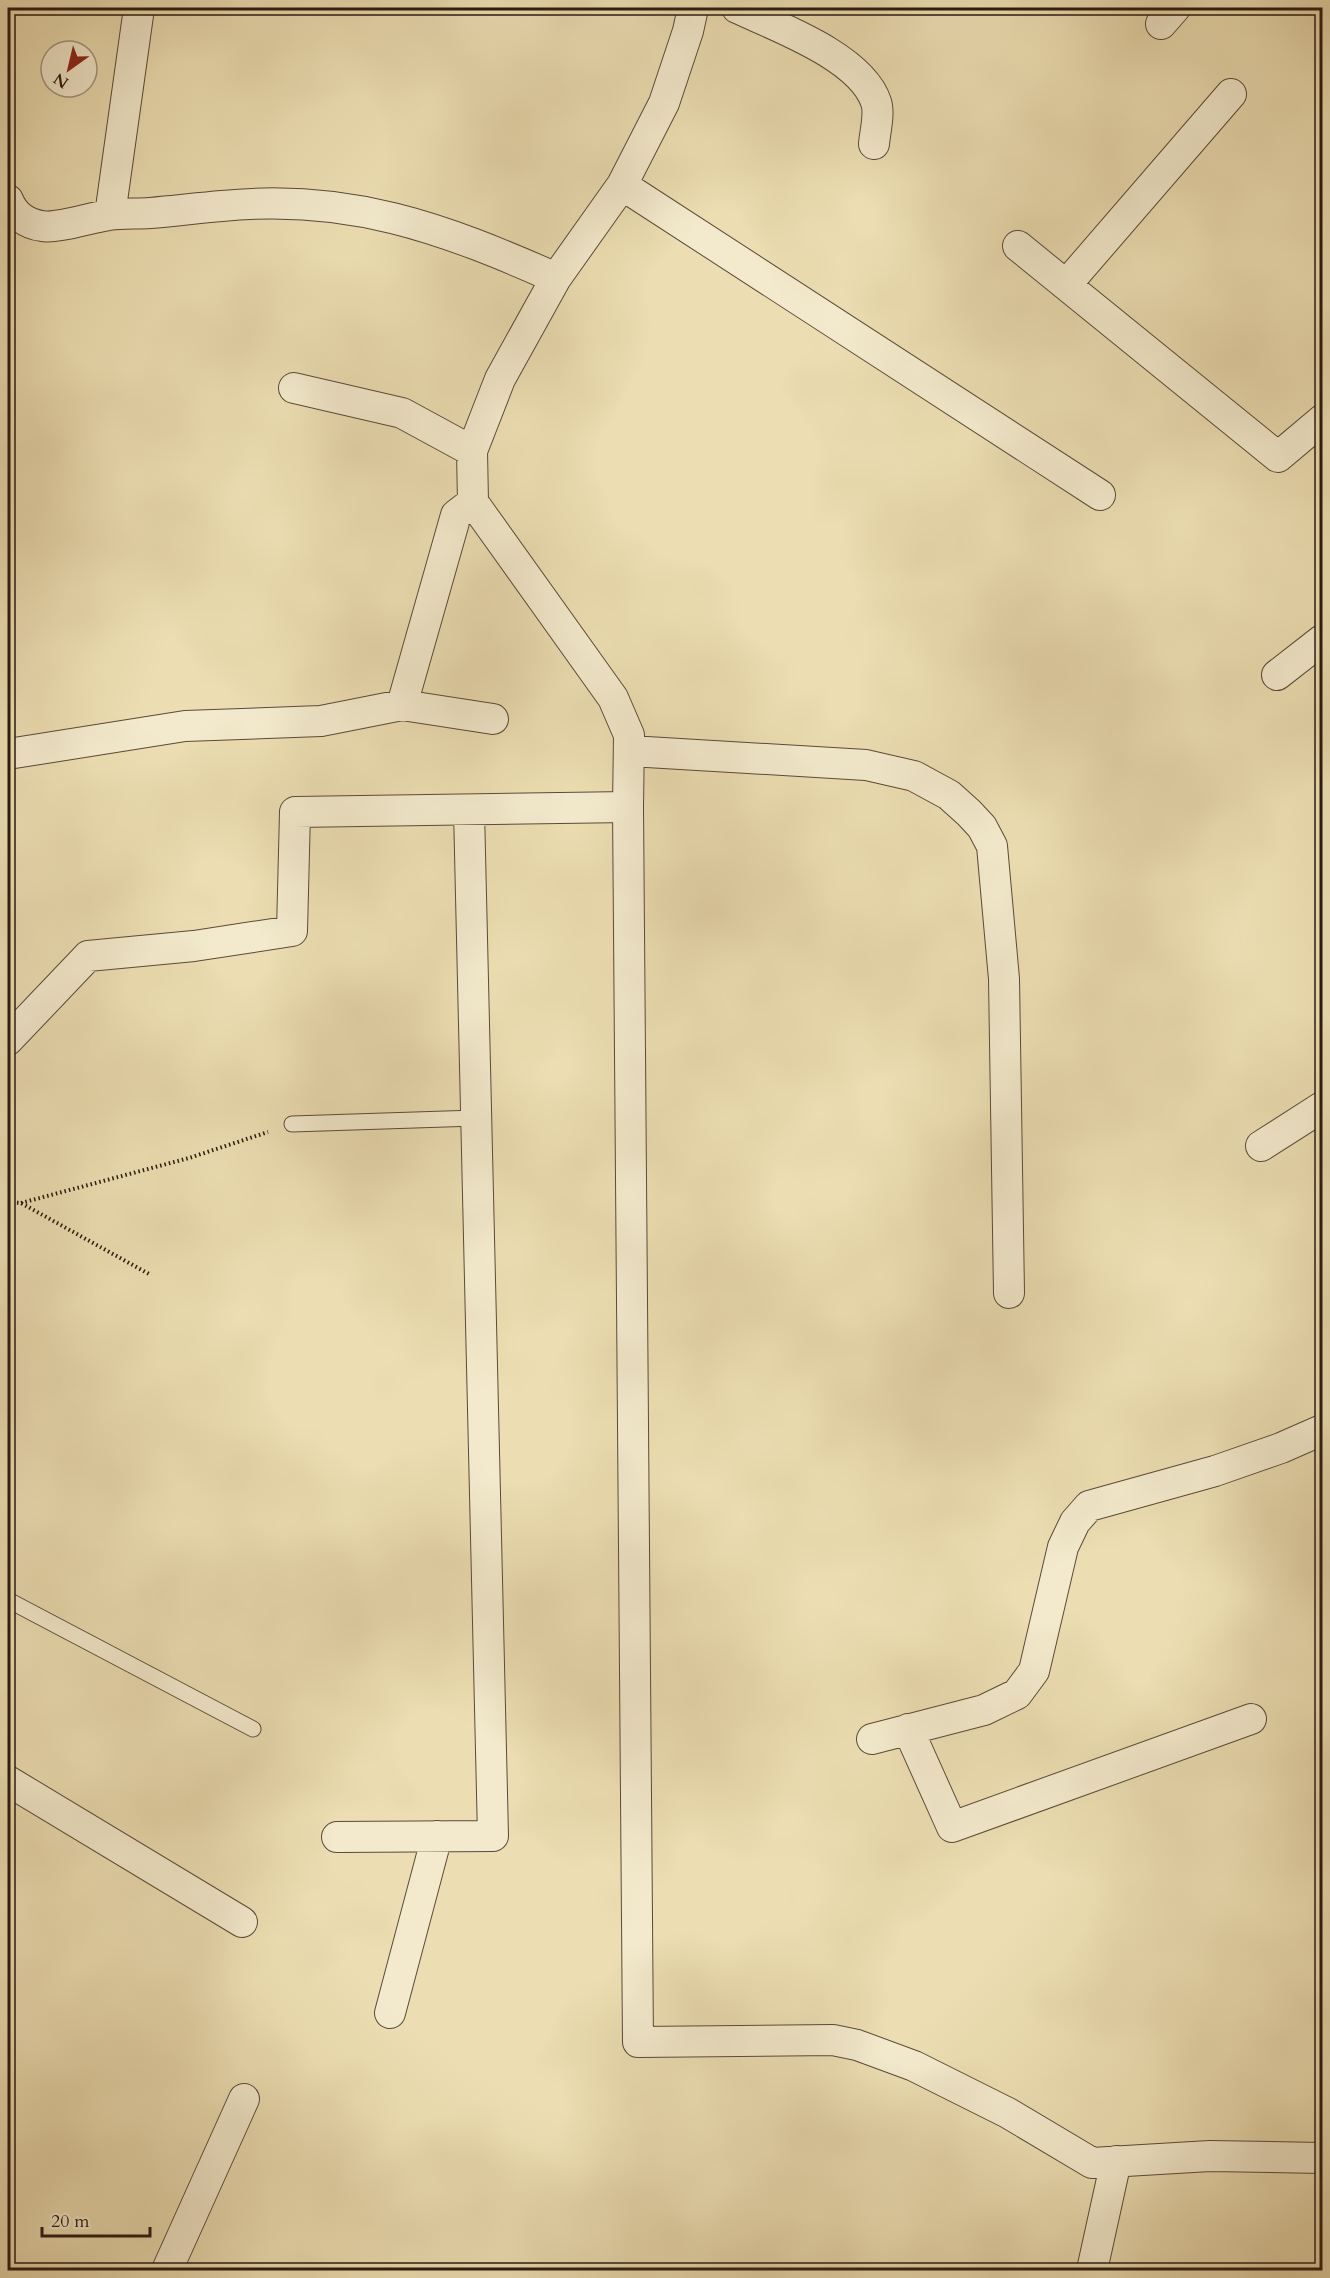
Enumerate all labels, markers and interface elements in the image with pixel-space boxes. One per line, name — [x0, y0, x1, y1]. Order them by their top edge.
north arrow — [39, 39, 99, 99]
text: N — [49, 68, 73, 94]
scale bar — [42, 2200, 150, 2238]
text: 20 m — [51, 2209, 90, 2234]

